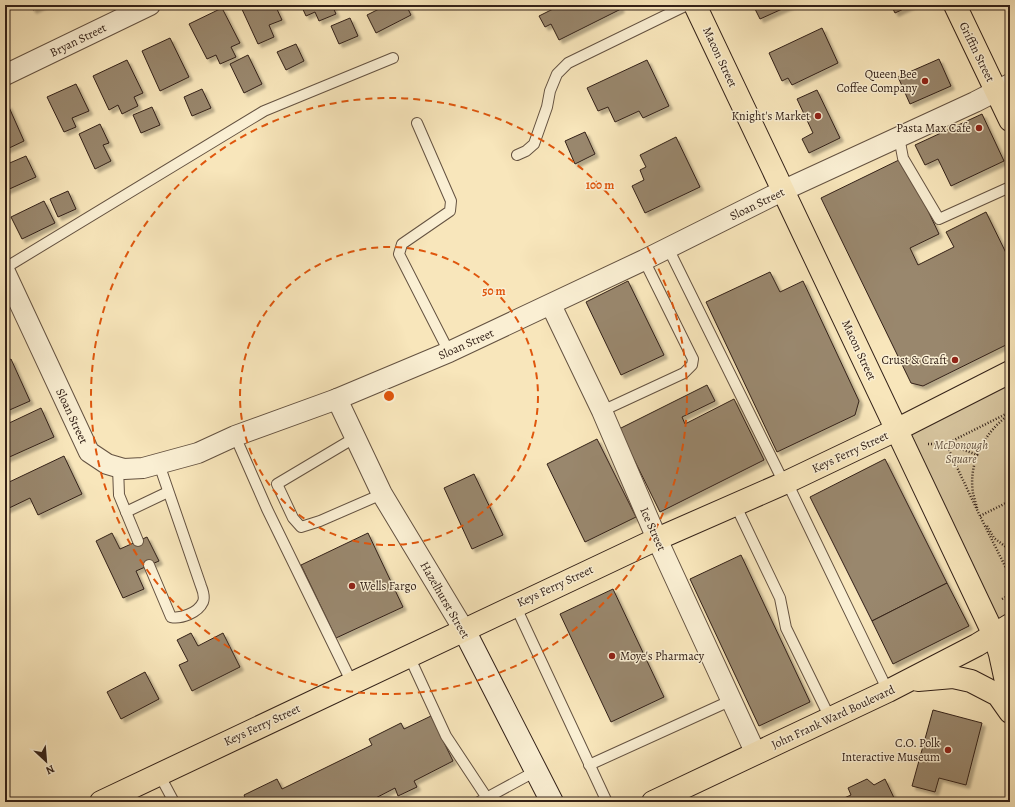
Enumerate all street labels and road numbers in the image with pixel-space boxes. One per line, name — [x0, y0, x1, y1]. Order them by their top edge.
street label: Bryan Street — [47, 19, 109, 61]
street label: Griffin Street — [956, 19, 998, 85]
street label: Macon Street — [699, 24, 741, 90]
street label: Sloan Street — [727, 184, 787, 224]
street label: Macon Street — [838, 317, 880, 383]
street label: Sloan Street — [436, 325, 496, 363]
street label: Sloan Street — [52, 386, 92, 446]
street label: Keys Ferry Street — [809, 427, 891, 477]
street label: Ice Street — [636, 505, 670, 553]
street label: Hazelhurst Street — [416, 559, 474, 641]
street label: Keys Ferry Street — [514, 561, 596, 611]
street label: John Frank Ward Boulevard — [769, 681, 898, 753]
street label: Keys Ferry Street — [221, 700, 303, 750]

